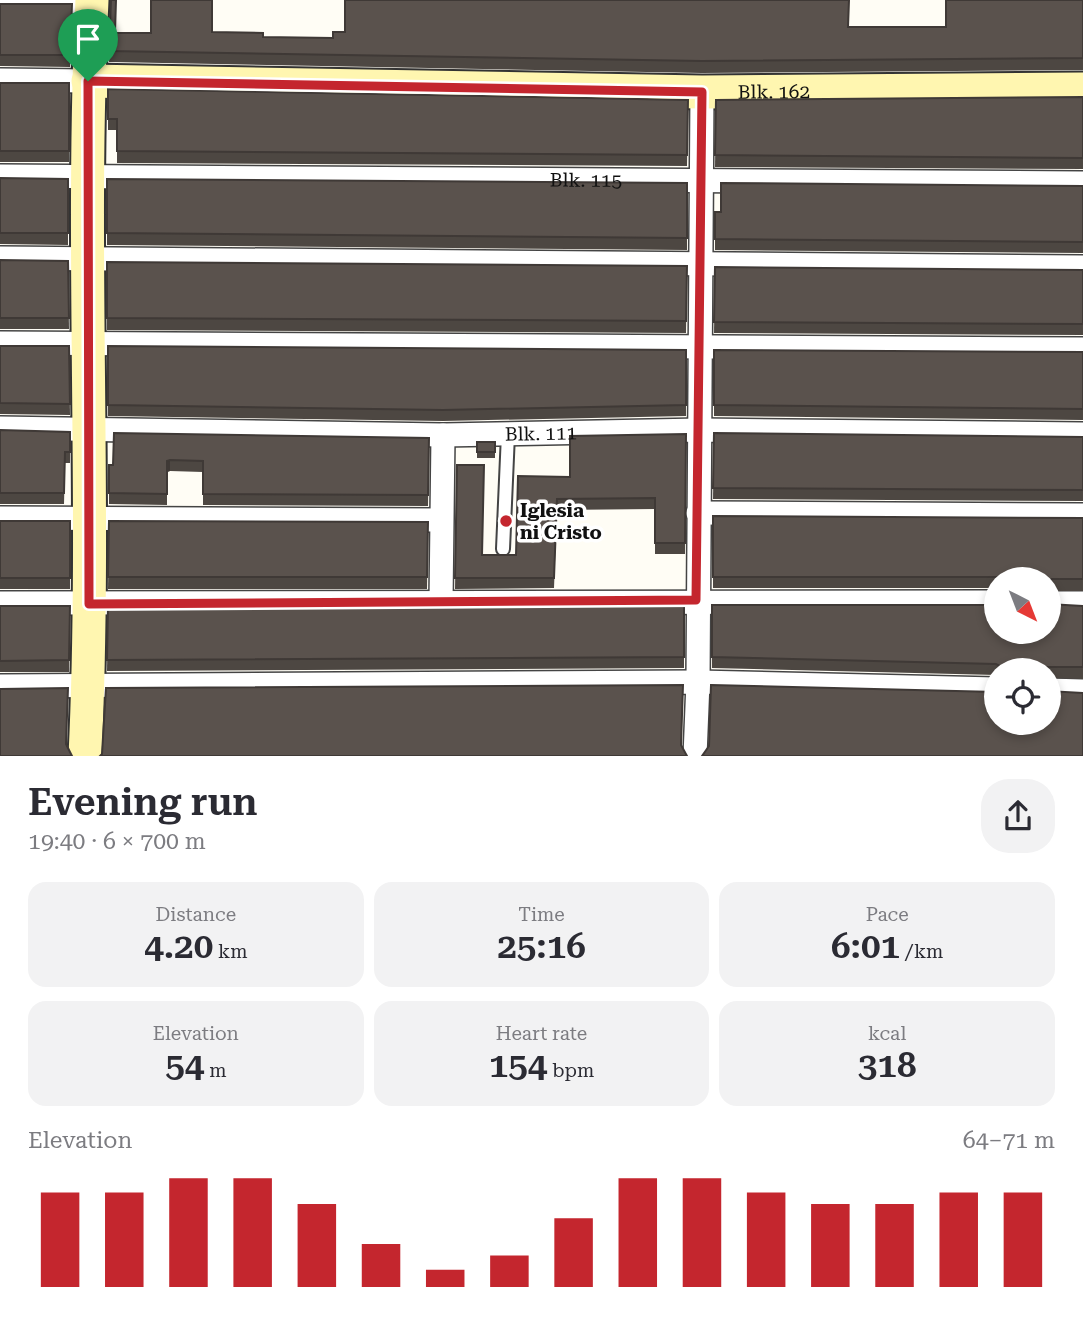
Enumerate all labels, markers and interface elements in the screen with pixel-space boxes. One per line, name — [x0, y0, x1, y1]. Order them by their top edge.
pin — [58, 9, 118, 81]
icon: arrive — [69, 20, 107, 58]
street label: Blk. 162 — [738, 80, 810, 104]
street label: Blk. 115 — [550, 169, 622, 192]
street label: Blk. 111 — [505, 421, 577, 446]
place label: Iglesia ni Cristo — [520, 499, 602, 544]
marker: Iglesia ni Cristo — [498, 513, 514, 529]
north arrow — [984, 567, 1060, 644]
map controls — [984, 567, 1061, 735]
button: locate — [984, 658, 1061, 735]
button: share — [981, 779, 1055, 853]
text: Evening run — [28, 780, 257, 824]
text: 19:40 · 6 × 700 m — [28, 828, 206, 855]
text: Distance — [156, 903, 236, 926]
text: Time — [518, 903, 565, 926]
text: Pace — [866, 903, 909, 926]
text: 4.20 — [144, 926, 213, 967]
text: 25:16 — [497, 926, 586, 967]
text: 6:01 — [831, 926, 900, 967]
text: km — [213, 940, 247, 963]
text: /km — [900, 940, 943, 963]
text: Elevation — [153, 1022, 239, 1045]
text: Heart rate — [496, 1022, 587, 1045]
text: kcal — [868, 1022, 906, 1045]
text: 54 — [165, 1045, 204, 1086]
text: 154 — [489, 1045, 547, 1086]
text: 318 — [858, 1045, 917, 1086]
text: m — [204, 1059, 227, 1082]
text: bpm — [547, 1059, 594, 1082]
text: Elevation — [28, 1127, 132, 1154]
text: 64–71 m — [963, 1127, 1055, 1154]

